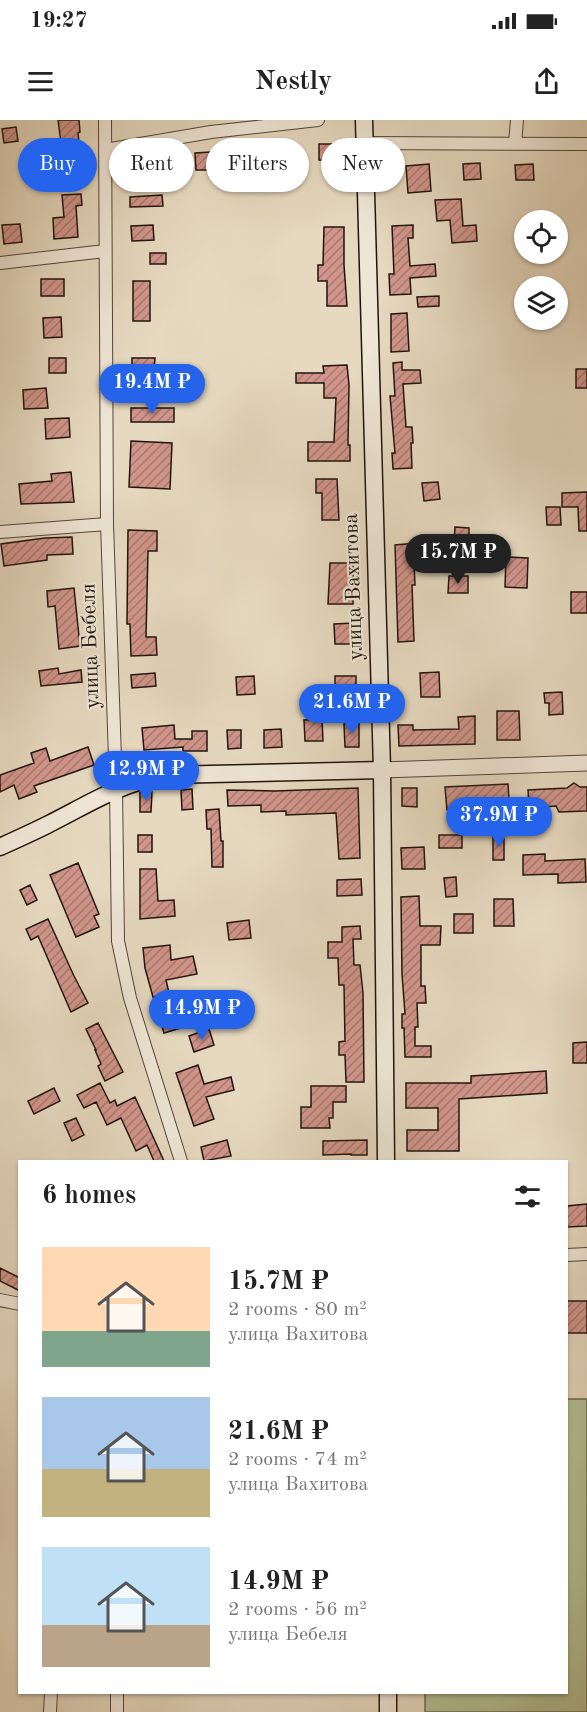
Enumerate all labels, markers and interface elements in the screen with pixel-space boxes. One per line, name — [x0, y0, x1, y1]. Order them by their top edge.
text: 19:27 — [30, 10, 87, 32]
icon: menu — [24, 65, 57, 98]
icon: share — [530, 65, 563, 98]
text: Nestly — [255, 68, 332, 95]
chip: Buy — [18, 138, 97, 192]
chip: Rent — [109, 138, 194, 192]
chip: Filters — [206, 138, 309, 192]
chip: New — [321, 138, 405, 192]
map controls — [514, 210, 568, 330]
button: locate — [514, 210, 568, 264]
button: layers — [514, 276, 568, 330]
pin: 19.4M ₽ — [97, 364, 207, 415]
text: 19.4M ₽ — [113, 373, 191, 393]
street label: улица Вахитова — [341, 513, 367, 661]
pin: 15.7M ₽ — [403, 534, 513, 585]
text: 15.7M ₽ — [419, 543, 497, 563]
street label: улица Бебеля — [78, 583, 104, 709]
pin: 21.6M ₽ — [297, 684, 407, 735]
text: 21.6M ₽ — [313, 693, 391, 713]
pin: 12.9M ₽ — [91, 751, 201, 802]
text: 12.9M ₽ — [107, 760, 185, 780]
pin: 37.9M ₽ — [444, 797, 554, 848]
text: 37.9M ₽ — [460, 806, 538, 826]
pin: 14.9M ₽ — [147, 990, 257, 1041]
text: 14.9M ₽ — [163, 999, 241, 1019]
icon: filters — [511, 1180, 544, 1213]
text: 6 homes — [42, 1183, 136, 1209]
text: 15.7M ₽ — [228, 1269, 329, 1295]
icon: home — [90, 1271, 162, 1343]
text: 2 rooms · 80 m² — [228, 1300, 367, 1320]
text: улица Вахитова — [228, 1325, 368, 1345]
text: 21.6M ₽ — [228, 1419, 329, 1445]
icon: home — [90, 1421, 162, 1493]
text: 2 rooms · 74 m² — [228, 1450, 367, 1470]
text: улица Вахитова — [228, 1475, 368, 1495]
text: 14.9M ₽ — [228, 1569, 329, 1595]
icon: home — [90, 1571, 162, 1643]
text: 2 rooms · 56 m² — [228, 1600, 367, 1620]
text: улица Бебеля — [228, 1625, 348, 1645]

